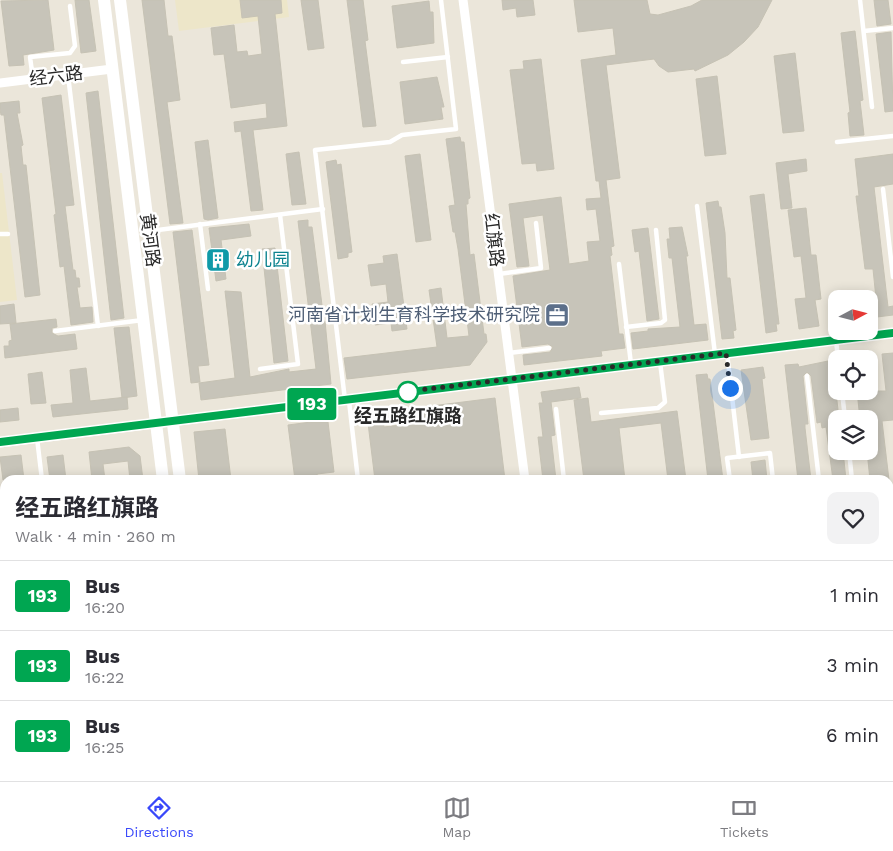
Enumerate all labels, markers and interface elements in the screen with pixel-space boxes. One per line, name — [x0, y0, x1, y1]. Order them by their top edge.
street label: 经六路 — [28, 62, 84, 89]
street label: 黄河路 — [137, 212, 164, 268]
street label: 红旗路 — [481, 212, 508, 268]
building icon: 幼儿园 — [205, 247, 231, 273]
place label: 幼儿园 — [236, 249, 290, 270]
north arrow — [828, 290, 878, 340]
map controls — [828, 290, 878, 460]
office icon: 河南省计划生育科学技术研究院 — [544, 302, 570, 328]
place label: 河南省计划生育科学技术研究院 — [288, 304, 540, 325]
button: locate — [828, 350, 878, 400]
your location — [718, 376, 743, 401]
marker: 经五路红旗路 — [397, 381, 419, 403]
line badge: 193 — [283, 388, 341, 420]
text: 193 — [297, 393, 327, 414]
place label: 经五路红旗路 — [354, 405, 462, 426]
button: layers — [828, 410, 878, 460]
button: heart — [827, 492, 879, 544]
text: 经五路红旗路 — [15, 494, 159, 522]
text: Walk · 4 min · 260 m — [15, 527, 176, 546]
text: Bus — [85, 575, 120, 598]
text: 1 min — [830, 584, 879, 607]
text: 193 — [28, 585, 57, 606]
text: 16:20 — [85, 598, 125, 617]
text: Bus — [85, 645, 120, 668]
text: 3 min — [827, 654, 879, 677]
text: 193 — [28, 655, 57, 676]
text: 16:22 — [85, 668, 124, 687]
text: Bus — [85, 715, 120, 738]
text: 6 min — [826, 724, 879, 747]
text: 193 — [28, 725, 57, 746]
text: 16:25 — [85, 738, 124, 757]
tab: Directions — [124, 794, 194, 840]
tab: Map — [442, 794, 471, 840]
tab: Tickets — [720, 794, 769, 840]

